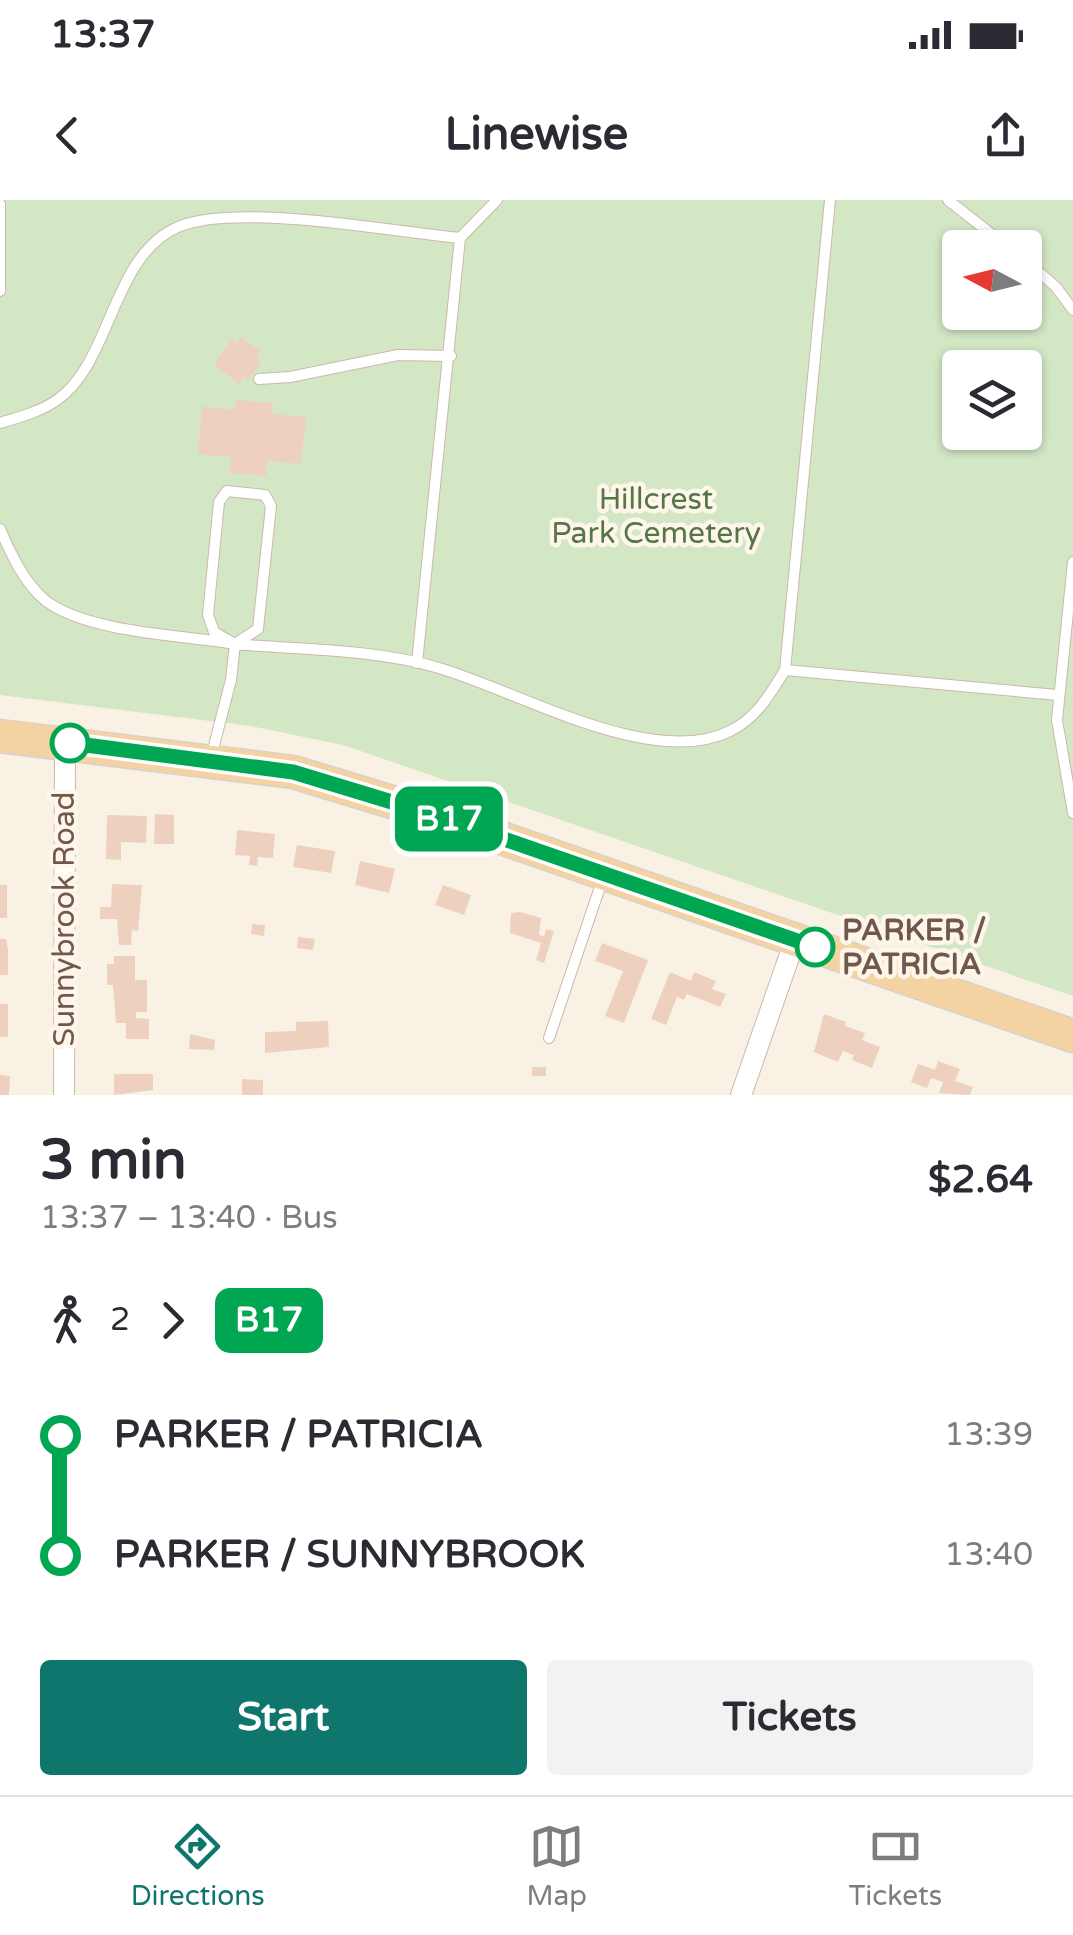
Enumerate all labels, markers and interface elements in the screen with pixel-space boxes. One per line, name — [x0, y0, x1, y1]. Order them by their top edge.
text: 13:37 — [50, 12, 155, 58]
icon: back — [40, 108, 95, 163]
text: Linewise — [445, 108, 628, 162]
icon: share — [978, 108, 1033, 163]
north arrow — [942, 230, 1042, 330]
map controls — [942, 230, 1042, 450]
button: layers — [942, 350, 1042, 450]
park label: Hillcrest Park Cemetery — [551, 481, 761, 552]
unlabelled marker — [51, 724, 89, 762]
line badge: B17 — [392, 786, 506, 852]
street label: Sunnybrook Road — [46, 792, 83, 1046]
text: B17 — [415, 798, 483, 840]
place label: PARKER / PATRICIA — [842, 912, 986, 983]
marker: PARKER / PATRICIA — [796, 928, 834, 966]
text: 3 min — [40, 1128, 187, 1194]
text: $2.64 — [928, 1157, 1033, 1203]
text: 13:37 – 13:40 · Bus — [40, 1199, 338, 1237]
icon: walk — [40, 1293, 95, 1348]
icon: forward — [145, 1293, 200, 1348]
text: B17 — [235, 1299, 303, 1341]
text: 2 — [110, 1301, 130, 1339]
text: PARKER / PATRICIA — [114, 1412, 483, 1458]
text: 13:39 — [944, 1416, 1033, 1454]
text: PARKER / SUNNYBROOK — [114, 1532, 585, 1578]
text: 13:40 — [944, 1536, 1033, 1574]
button: Start — [40, 1660, 527, 1775]
button: Tickets — [547, 1660, 1033, 1775]
tab: Directions — [131, 1819, 265, 1913]
tab: Map — [526, 1819, 587, 1913]
tab: Tickets — [849, 1819, 942, 1913]

